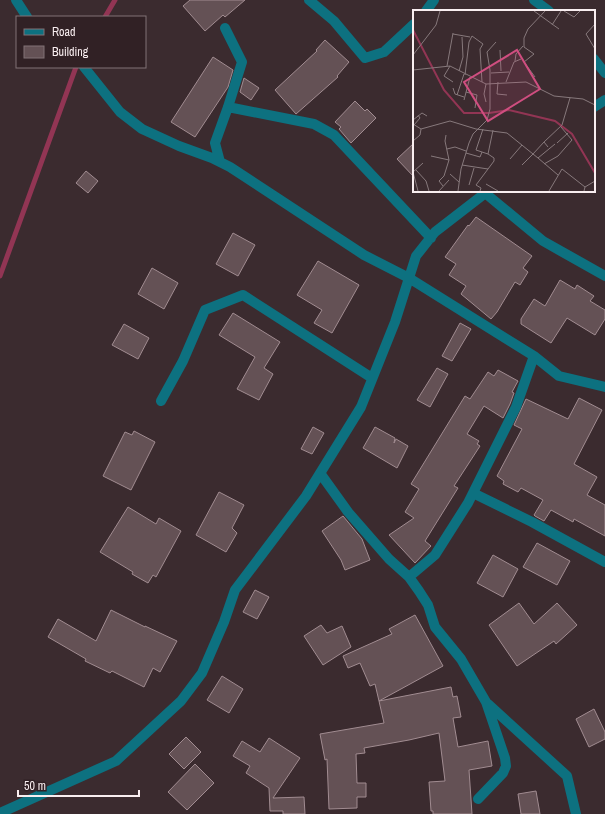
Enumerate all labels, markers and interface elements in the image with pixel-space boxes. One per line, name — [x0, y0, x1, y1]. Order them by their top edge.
inset map — [413, 10, 595, 192]
legend — [16, 16, 146, 68]
text: Road — [52, 24, 76, 40]
text: Building — [52, 44, 89, 60]
scale bar — [18, 772, 139, 798]
text: 50 m — [24, 778, 46, 794]

